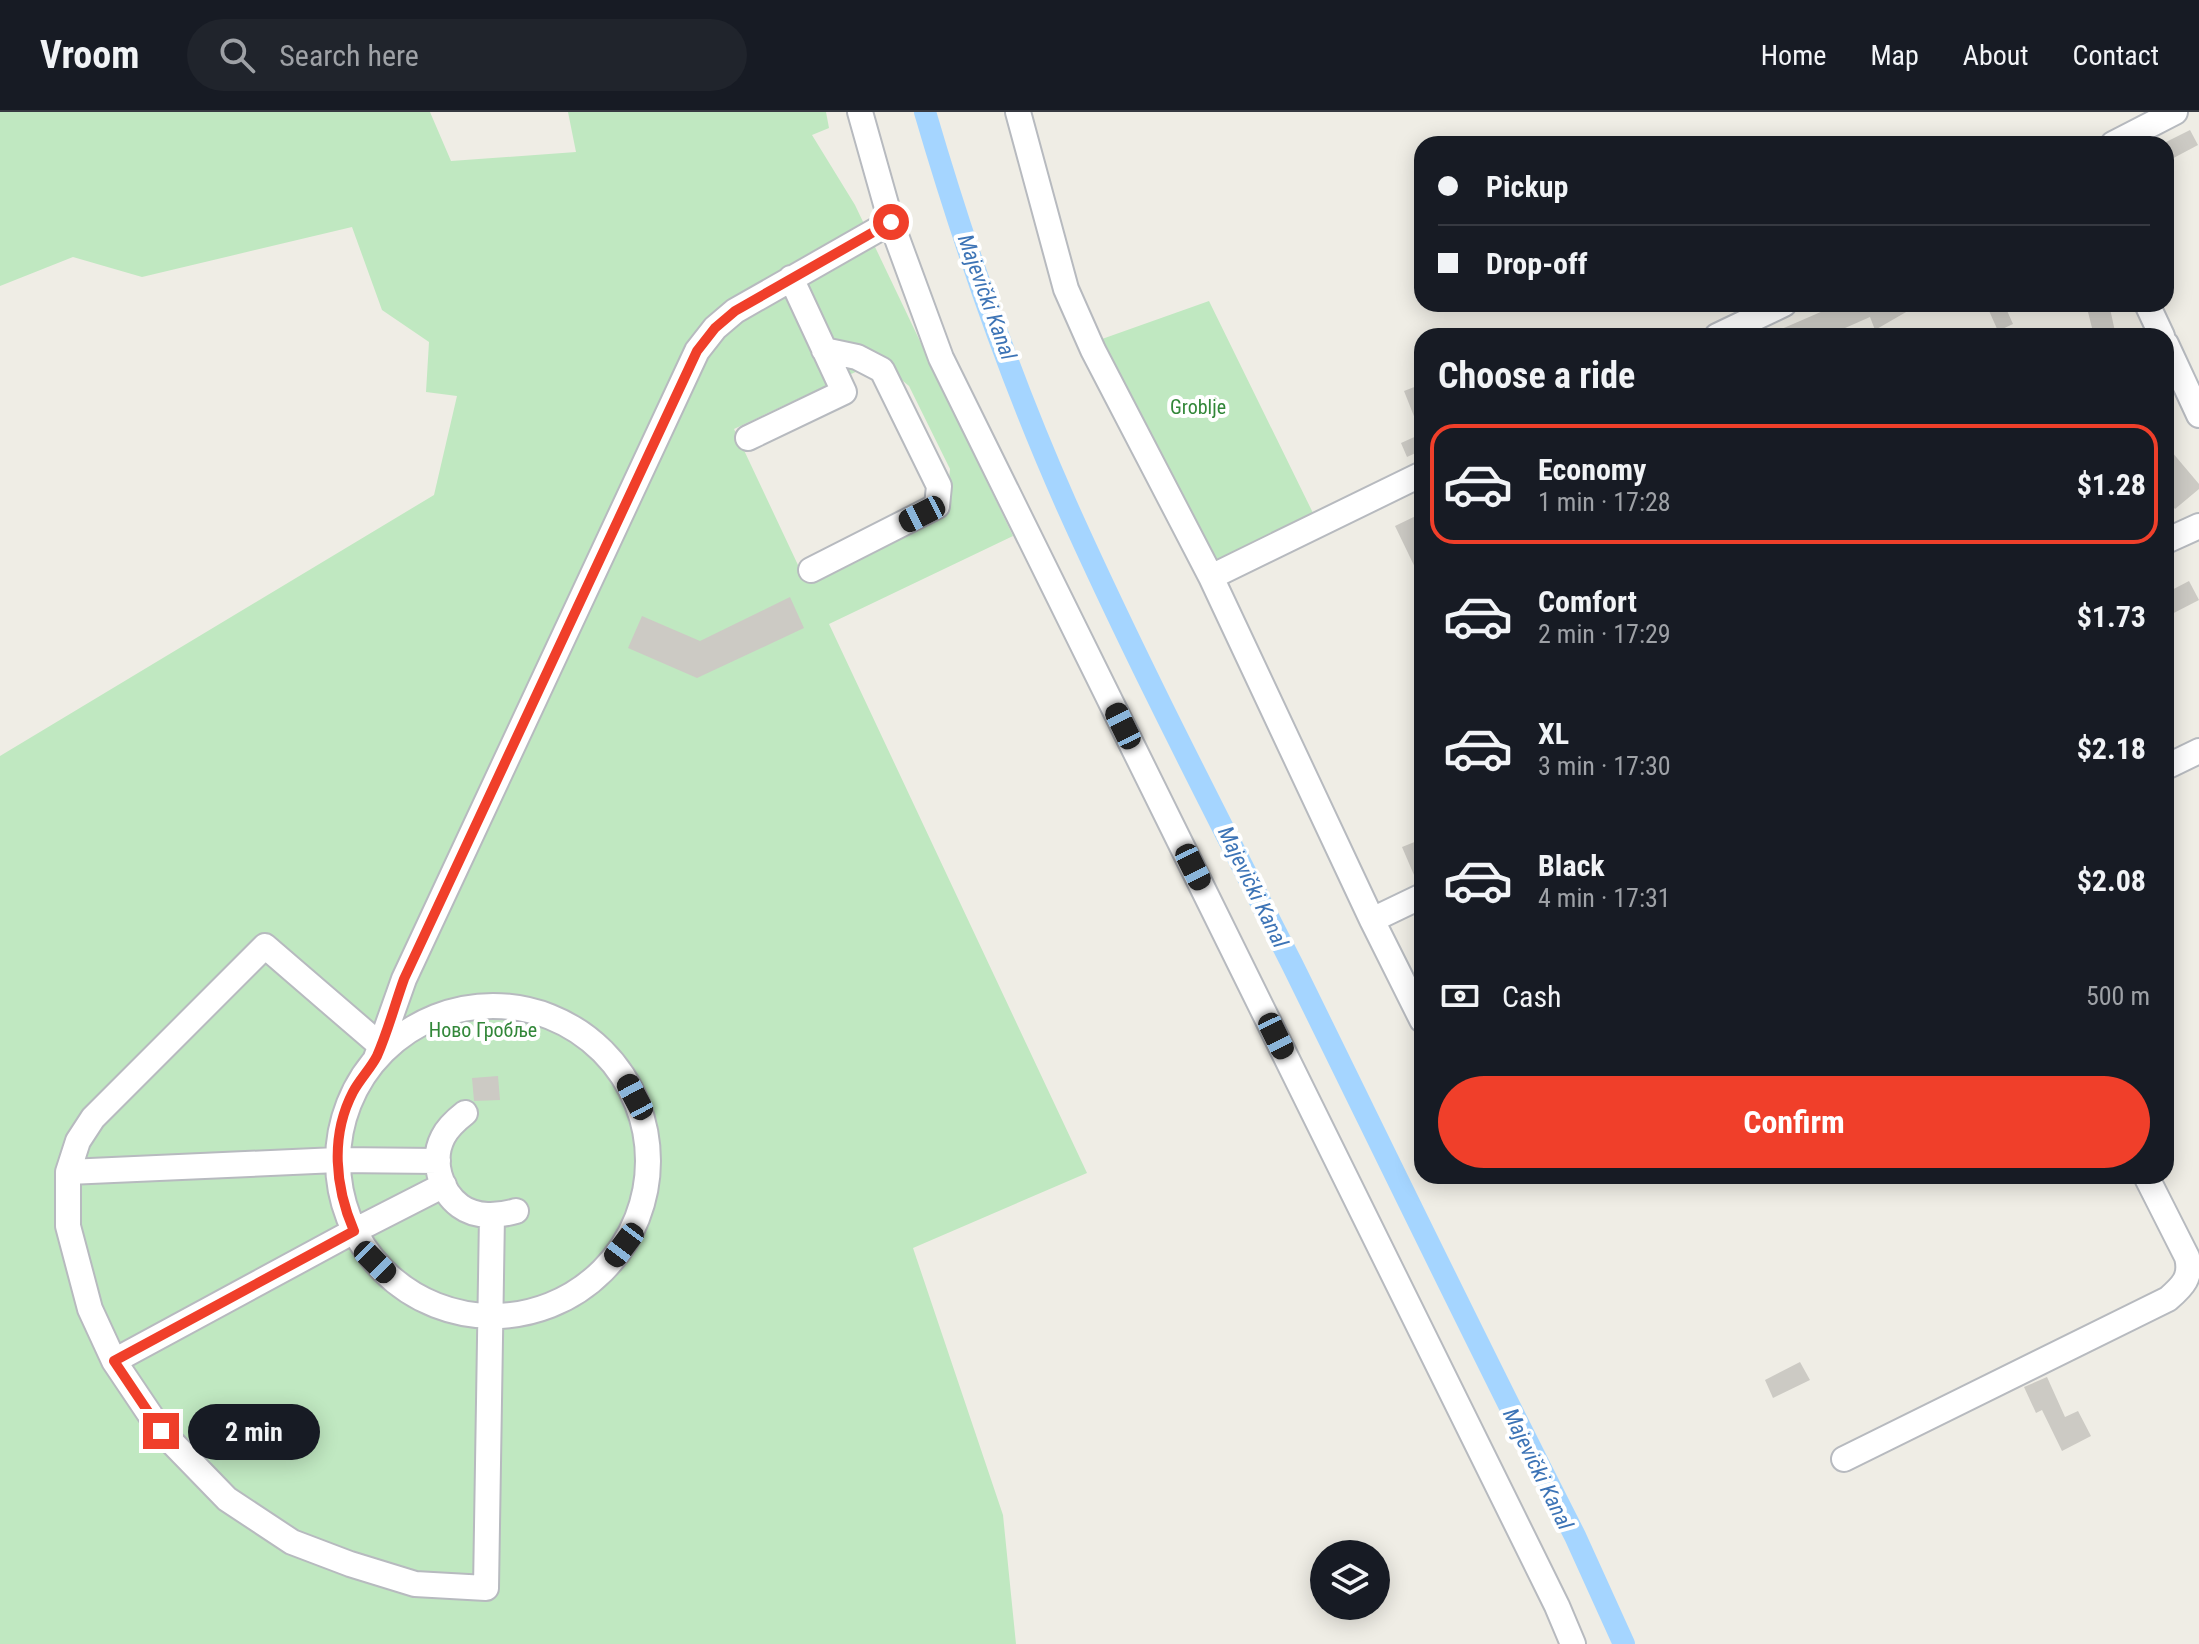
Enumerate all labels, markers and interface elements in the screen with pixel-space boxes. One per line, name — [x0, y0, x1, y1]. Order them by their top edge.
search box — [187, 19, 747, 91]
text: Vroom — [40, 33, 139, 77]
icon: search — [215, 33, 259, 77]
text: Search here — [279, 38, 419, 73]
text: Home — [1761, 39, 1826, 72]
text: Map — [1870, 39, 1919, 72]
text: About — [1963, 39, 2029, 72]
text: Contact — [2073, 39, 2159, 72]
text: Pickup — [1486, 169, 1568, 204]
route start — [873, 204, 909, 240]
water label: Majevički Kanal — [953, 231, 1022, 364]
text: Drop-off — [1486, 246, 1588, 281]
text: Choose a ride — [1438, 355, 1635, 397]
park label: Groblje — [1170, 395, 1226, 419]
icon: car — [1442, 448, 1514, 520]
text: Economy — [1538, 452, 1646, 487]
text: $1.28 — [2077, 467, 2146, 502]
text: 1 min · 17:28 — [1538, 487, 1671, 517]
car — [895, 492, 949, 536]
icon: car — [1442, 580, 1514, 652]
text: Comfort — [1538, 584, 1637, 619]
text: $1.73 — [2077, 599, 2146, 634]
text: 2 min · 17:29 — [1538, 619, 1671, 649]
car — [1102, 699, 1144, 753]
icon: car — [1442, 712, 1514, 784]
text: XL — [1538, 716, 1569, 751]
text: $2.18 — [2077, 731, 2146, 766]
text: 3 min · 17:30 — [1538, 751, 1671, 781]
water label: Majevički Kanal — [1213, 822, 1294, 953]
car — [1172, 840, 1214, 894]
icon: car — [1442, 844, 1514, 916]
text: Black — [1538, 848, 1605, 883]
text: $2.08 — [2077, 863, 2146, 898]
text: 4 min · 17:31 — [1538, 883, 1671, 913]
icon: cash — [1438, 974, 1482, 1018]
text: Cash — [1502, 979, 1562, 1014]
text: 500 m — [2086, 981, 2150, 1011]
car — [1255, 1009, 1297, 1063]
park label: Ново Гробље — [429, 1018, 537, 1042]
car — [613, 1070, 657, 1124]
button: Confirm — [1438, 1076, 2150, 1168]
car — [600, 1219, 648, 1271]
car — [350, 1237, 400, 1287]
callout: 2 min — [189, 1403, 321, 1459]
water label: Majevički Kanal — [1498, 1404, 1579, 1535]
route end — [143, 1413, 179, 1449]
text: 2 min — [225, 1417, 283, 1447]
map controls — [1310, 1540, 1390, 1620]
button: layers — [1310, 1540, 1390, 1620]

